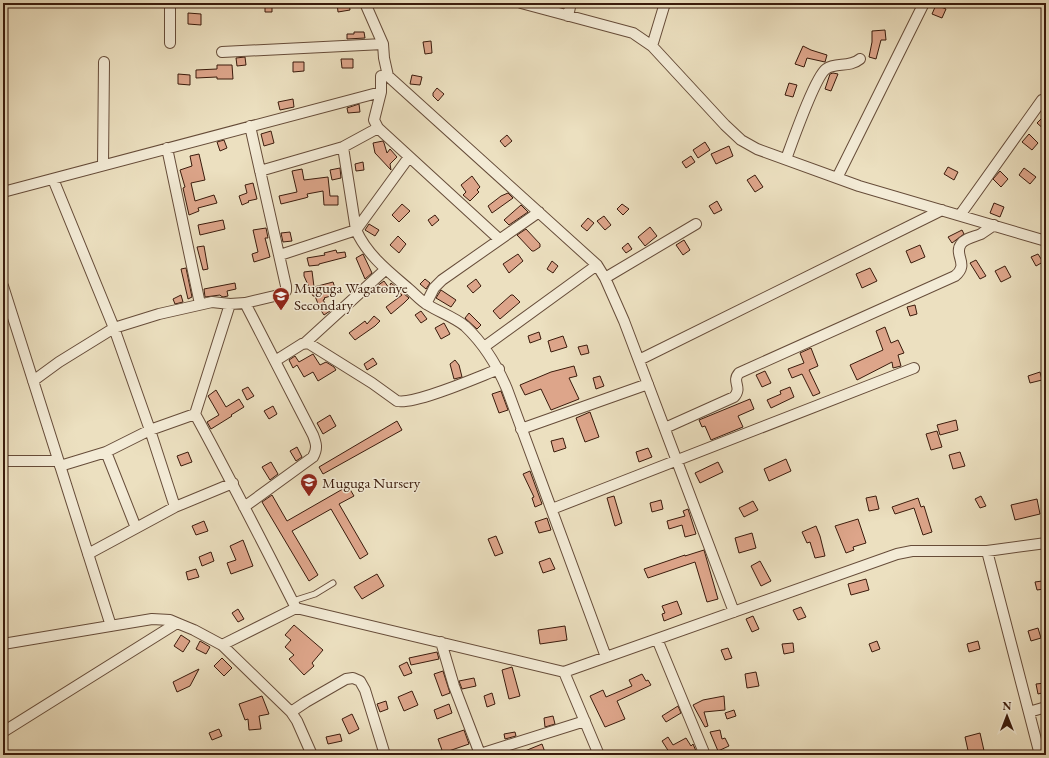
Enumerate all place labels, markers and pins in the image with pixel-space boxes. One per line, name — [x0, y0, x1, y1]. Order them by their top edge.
place label: Muguga Wagatonye Secondary — [294, 278, 408, 314]
school or university icon: Muguga Wagatonye Secondary — [271, 286, 291, 311]
school or university icon: Muguga Nursery — [299, 472, 319, 497]
place label: Muguga Nursery — [322, 473, 421, 492]

